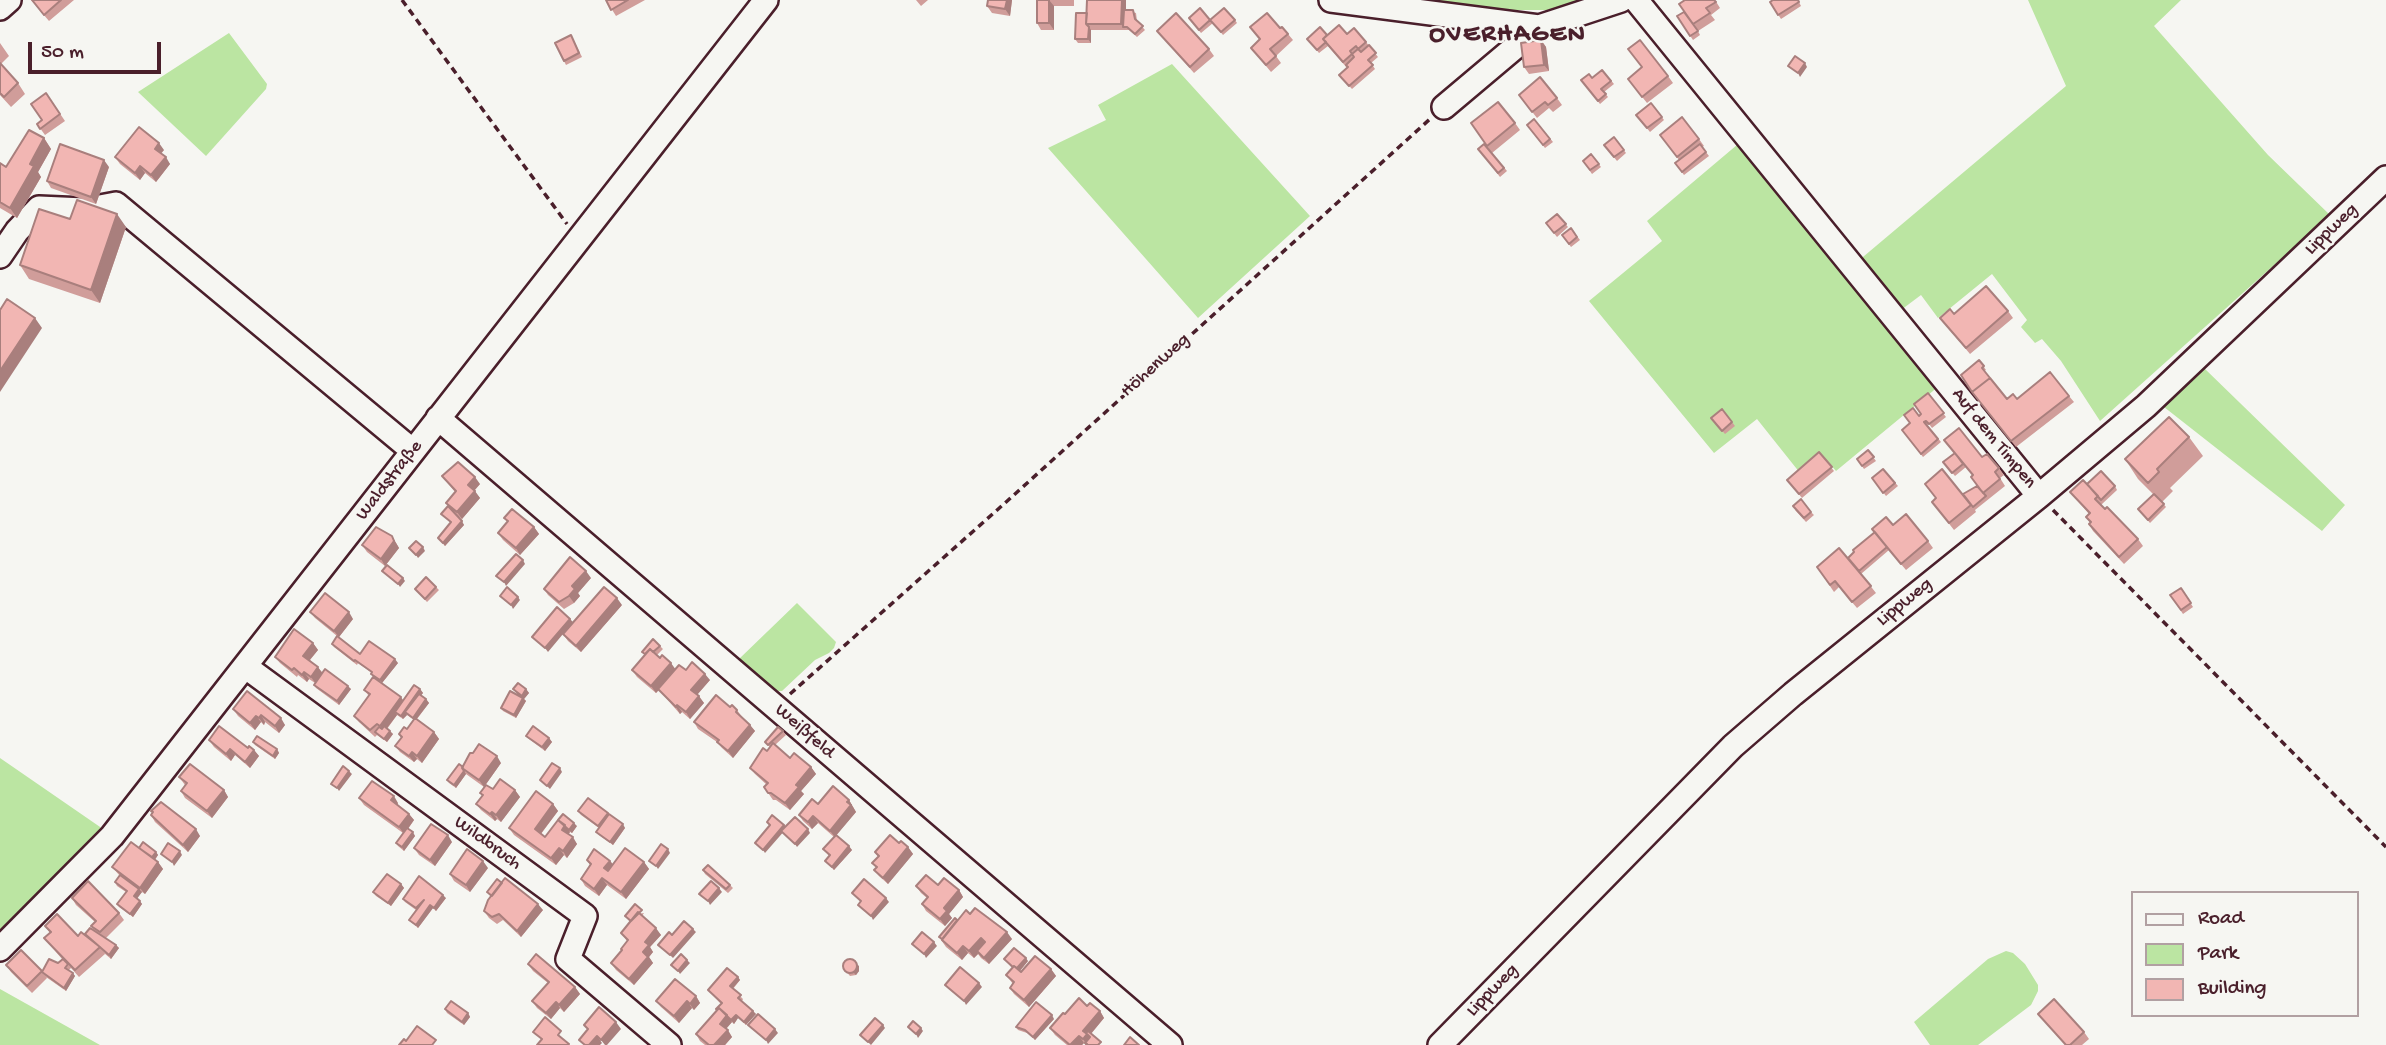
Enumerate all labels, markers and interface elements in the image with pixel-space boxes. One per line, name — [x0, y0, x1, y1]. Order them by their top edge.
district label: OVERHAGEN — [1430, 20, 1586, 52]
scale bar — [32, 28, 164, 72]
text: 50 m — [41, 41, 84, 66]
street label: Lippweg — [2301, 199, 2363, 261]
street label: Höhenweg — [1117, 329, 1195, 403]
street label: Auf dem Timpen — [1946, 384, 2040, 494]
street label: Waldstraße — [352, 436, 428, 526]
street label: Lippweg — [1873, 574, 1937, 632]
street label: Weißfeld — [769, 700, 839, 764]
street label: Wildbruch — [449, 812, 525, 876]
legend — [2130, 891, 2358, 1017]
text: Road — [2198, 907, 2244, 932]
text: Park — [2198, 942, 2238, 967]
street label: Lippweg — [1462, 960, 1524, 1022]
text: Building — [2198, 977, 2267, 1002]

